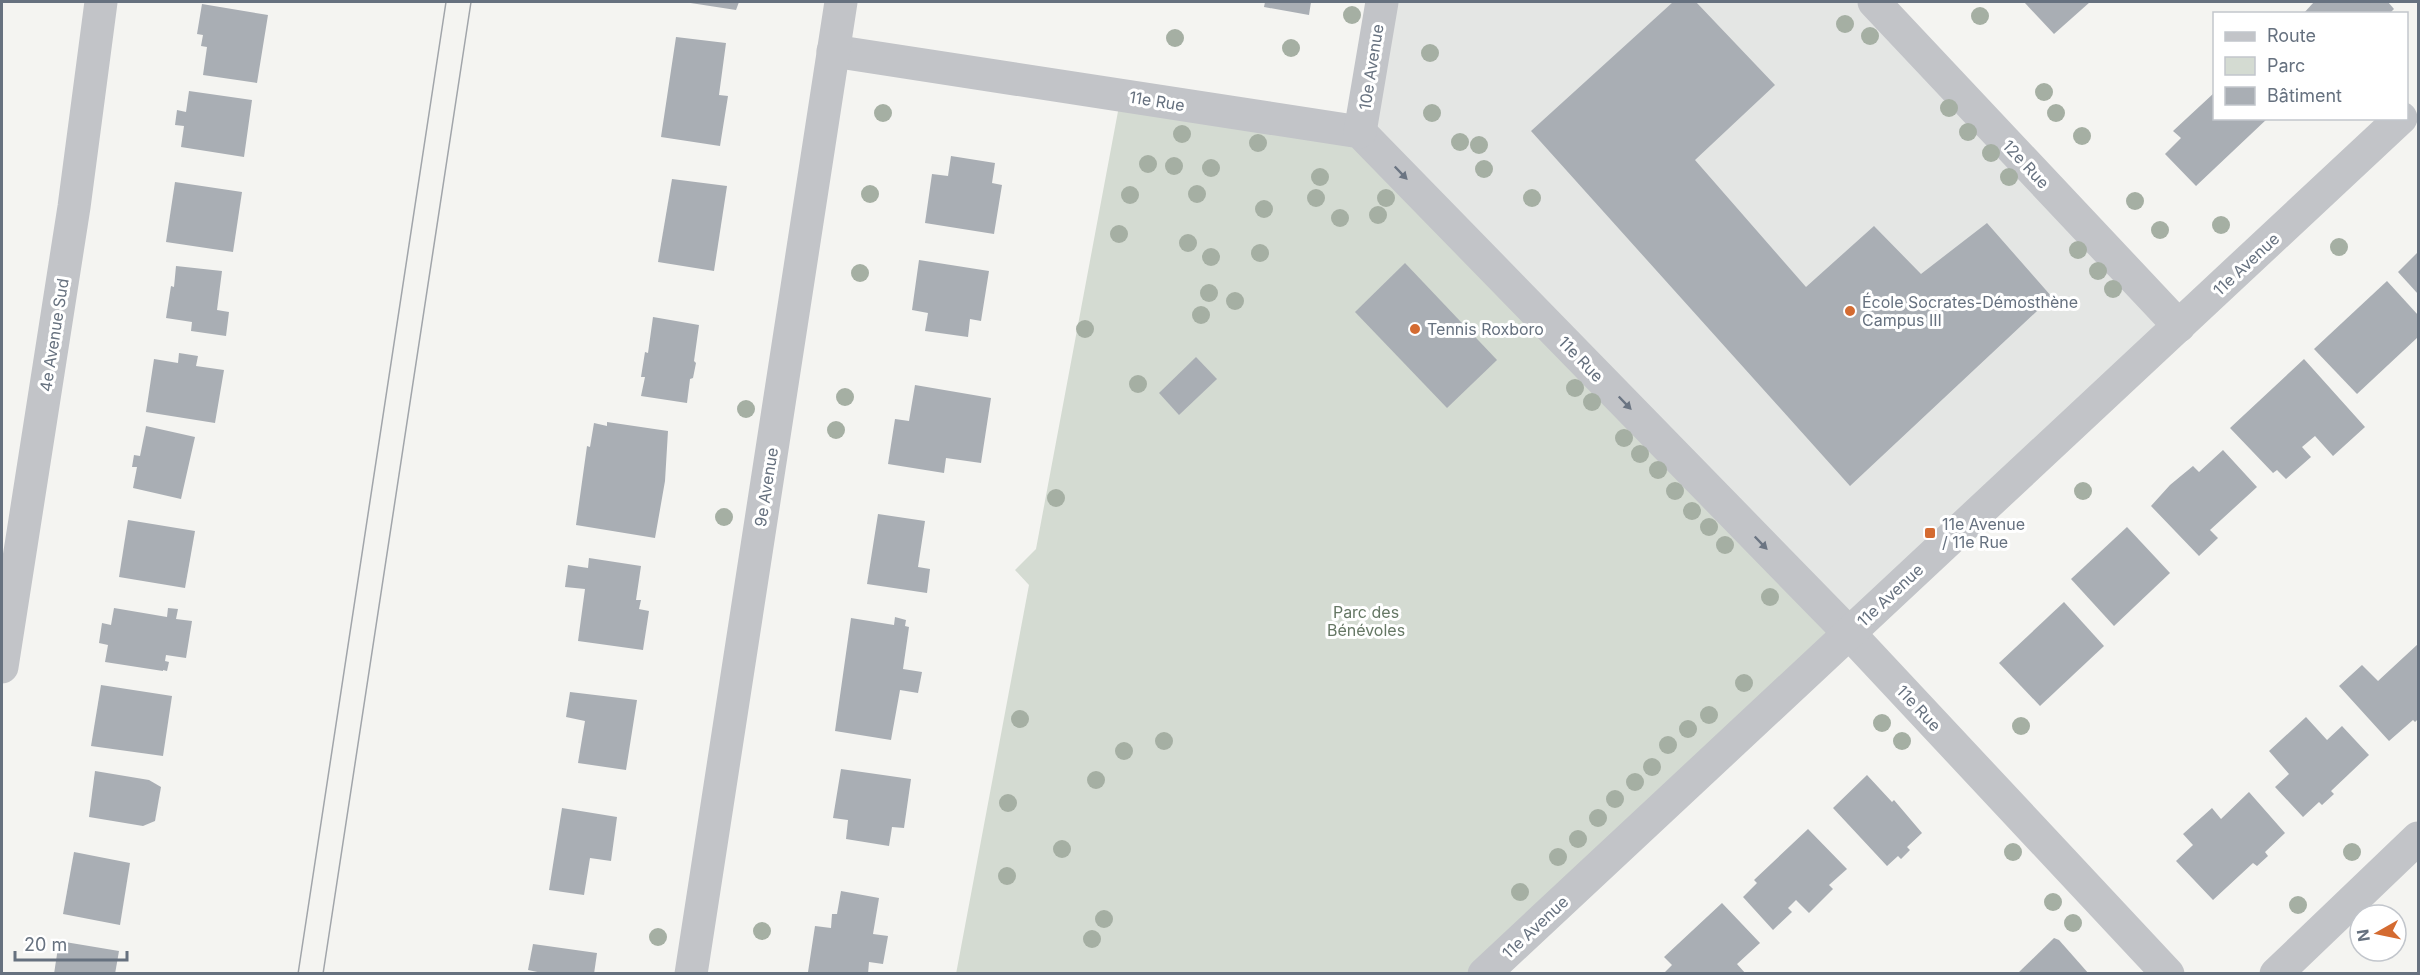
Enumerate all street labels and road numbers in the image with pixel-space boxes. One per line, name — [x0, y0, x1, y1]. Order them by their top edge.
street label: 10e Avenue — [1354, 23, 1388, 111]
street label: 11e Rue — [1128, 87, 1186, 115]
street label: 12e Rue — [1999, 136, 2053, 192]
street label: 11e Avenue — [2209, 228, 2283, 300]
street label: 4e Avenue Sud — [35, 277, 73, 393]
street label: 11e Rue — [1554, 332, 1608, 386]
street label: 9e Avenue — [750, 446, 782, 528]
street label: 11e Avenue — [1853, 559, 1927, 631]
street label: 11e Rue — [1893, 681, 1945, 735]
street label: 11e Avenue — [1498, 891, 1572, 963]

